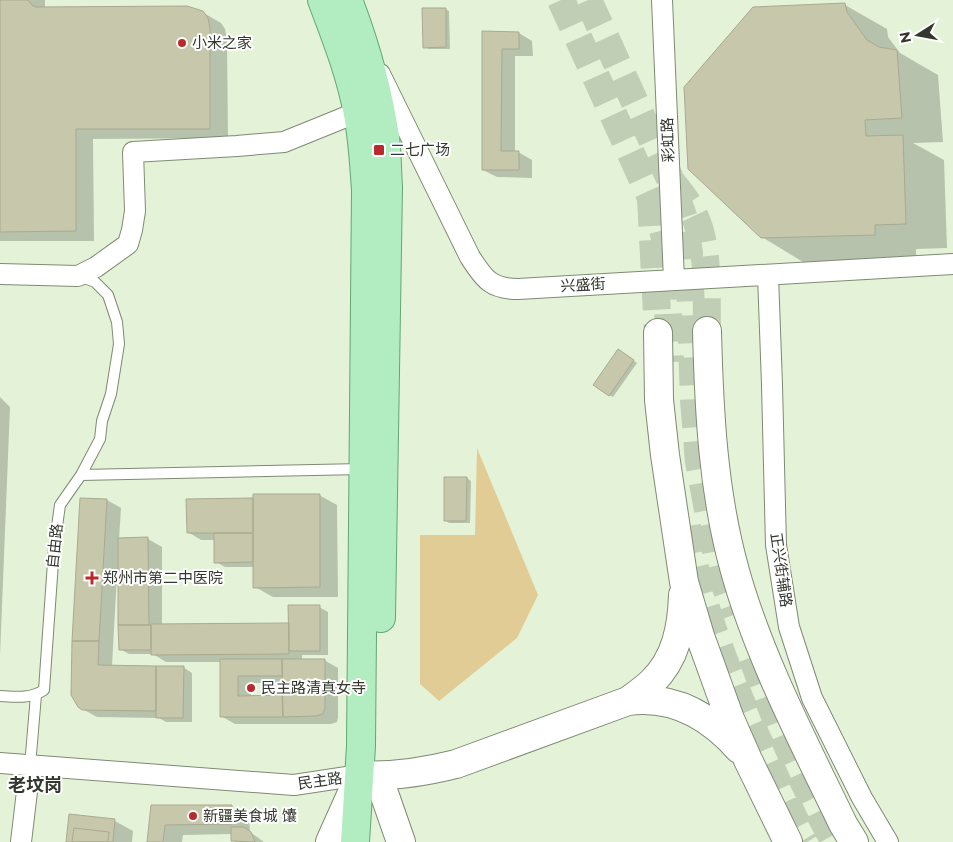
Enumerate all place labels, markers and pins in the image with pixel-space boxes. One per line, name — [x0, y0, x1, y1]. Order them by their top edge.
place label: 小米之家 — [192, 33, 252, 52]
marker: 小米之家 — [176, 37, 188, 49]
place label: 二七广场 — [390, 140, 450, 159]
marker: 二七广场 — [372, 143, 386, 157]
place label: 郑州市第二中医院 — [103, 568, 223, 587]
marker: 郑州市第二中医院 — [85, 571, 99, 585]
place label: 民主路清真女寺 — [261, 678, 366, 697]
marker: 民主路清真女寺 — [245, 682, 257, 694]
place label: 新疆美食城 馕 — [203, 806, 297, 825]
marker: 新疆美食城 馕 — [187, 810, 199, 822]

